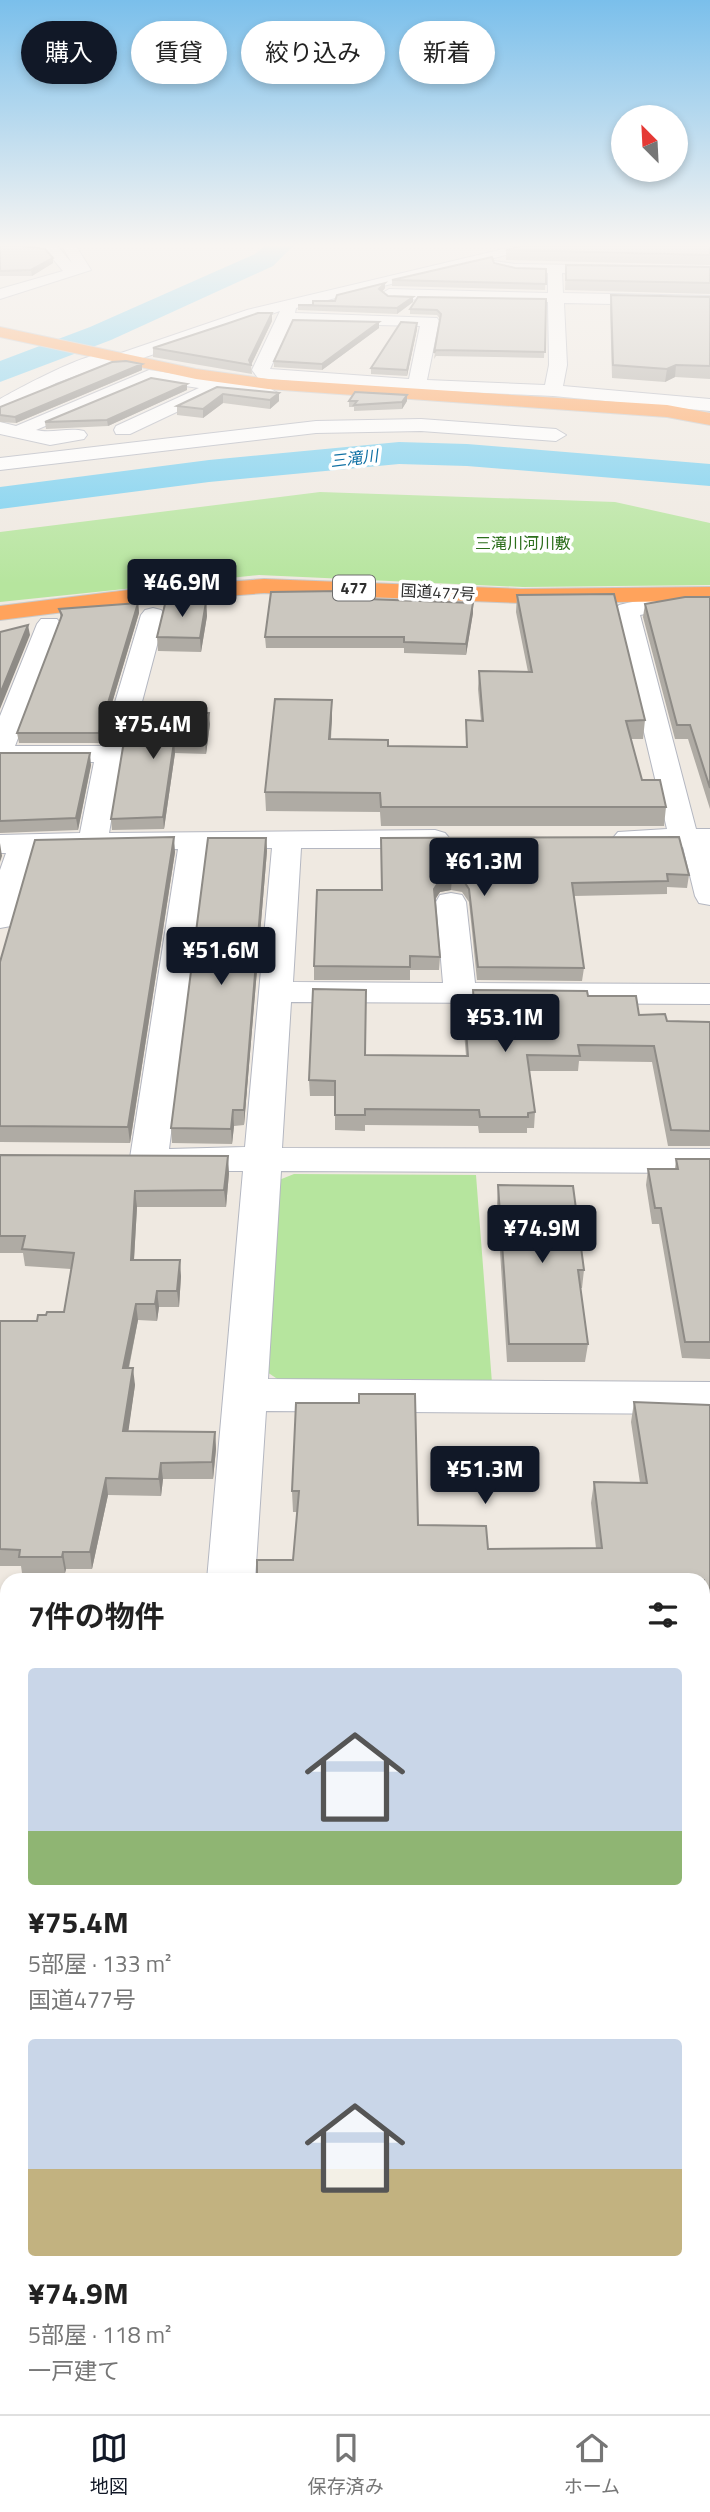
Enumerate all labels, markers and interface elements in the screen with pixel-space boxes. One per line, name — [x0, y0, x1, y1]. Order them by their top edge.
chip: 購入 — [21, 21, 117, 84]
chip: 賃貸 — [131, 21, 227, 84]
chip: 絞り込み — [241, 21, 385, 84]
chip: 新着 — [399, 21, 495, 84]
north arrow — [611, 105, 688, 182]
map controls — [611, 105, 688, 182]
water label: 三滝川 — [329, 443, 381, 473]
park label: 三滝川河川敷 — [475, 531, 571, 555]
pin: ¥46.9M — [125, 560, 239, 619]
text: ¥46.9M — [143, 564, 221, 599]
road number: 477 — [333, 576, 375, 600]
street label: 国道477号 — [400, 578, 476, 606]
pin: ¥75.4M — [96, 702, 210, 761]
text: ¥75.4M — [114, 706, 192, 741]
pin: ¥61.3M — [427, 838, 541, 898]
text: ¥61.3M — [445, 843, 523, 878]
pin: ¥51.6M — [164, 928, 278, 987]
text: ¥51.6M — [182, 932, 260, 967]
pin: ¥53.1M — [448, 995, 562, 1054]
text: ¥53.1M — [466, 999, 544, 1034]
pin: ¥74.9M — [485, 1206, 599, 1265]
text: ¥74.9M — [503, 1210, 581, 1245]
pin: ¥51.3M — [428, 1446, 542, 1506]
text: ¥51.3M — [446, 1451, 524, 1486]
text: 7件の物件 — [28, 1593, 165, 1639]
icon: filters — [644, 1596, 682, 1634]
icon: home — [292, 1714, 418, 1840]
text: ¥75.4M — [28, 1899, 129, 1945]
text: 5部屋 · 133 m² — [28, 1946, 171, 1981]
text: 国道477号 — [28, 1982, 136, 2017]
icon: home — [292, 2085, 418, 2211]
text: ¥74.9M — [28, 2270, 129, 2316]
text: 5部屋 · 118 m² — [28, 2317, 171, 2352]
text: 一戸建て — [28, 2353, 120, 2388]
tab: 地図 — [90, 2429, 128, 2500]
tab: 保存済み — [308, 2429, 384, 2500]
tab: ホーム — [564, 2429, 620, 2500]

